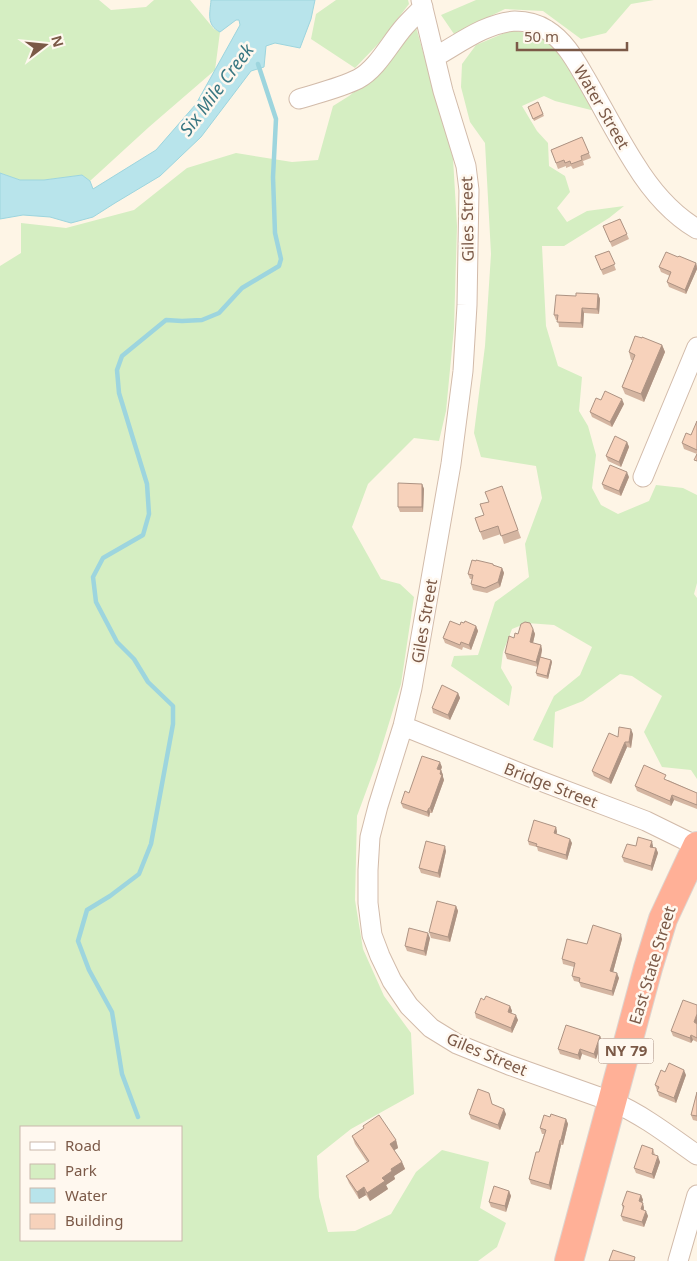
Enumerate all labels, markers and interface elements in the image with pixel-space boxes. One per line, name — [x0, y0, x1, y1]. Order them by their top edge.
north arrow — [20, 20, 70, 70]
scale bar — [517, 20, 627, 52]
text: 50 m — [524, 26, 559, 46]
text: N — [47, 33, 69, 49]
water label: Six Mile Creek — [174, 38, 259, 140]
street label: Water Street — [569, 61, 635, 153]
street label: Giles Street — [455, 176, 479, 262]
street label: Giles Street — [406, 577, 442, 665]
street label: Bridge Street — [501, 757, 601, 813]
street label: East State Street — [624, 903, 681, 1027]
street label: Giles Street — [443, 1027, 531, 1081]
road number: NY 79 — [598, 1038, 654, 1064]
legend — [20, 1126, 182, 1241]
text: Road — [65, 1135, 101, 1155]
text: Park — [65, 1160, 97, 1180]
text: Water — [65, 1185, 107, 1205]
text: Building — [65, 1210, 123, 1230]

